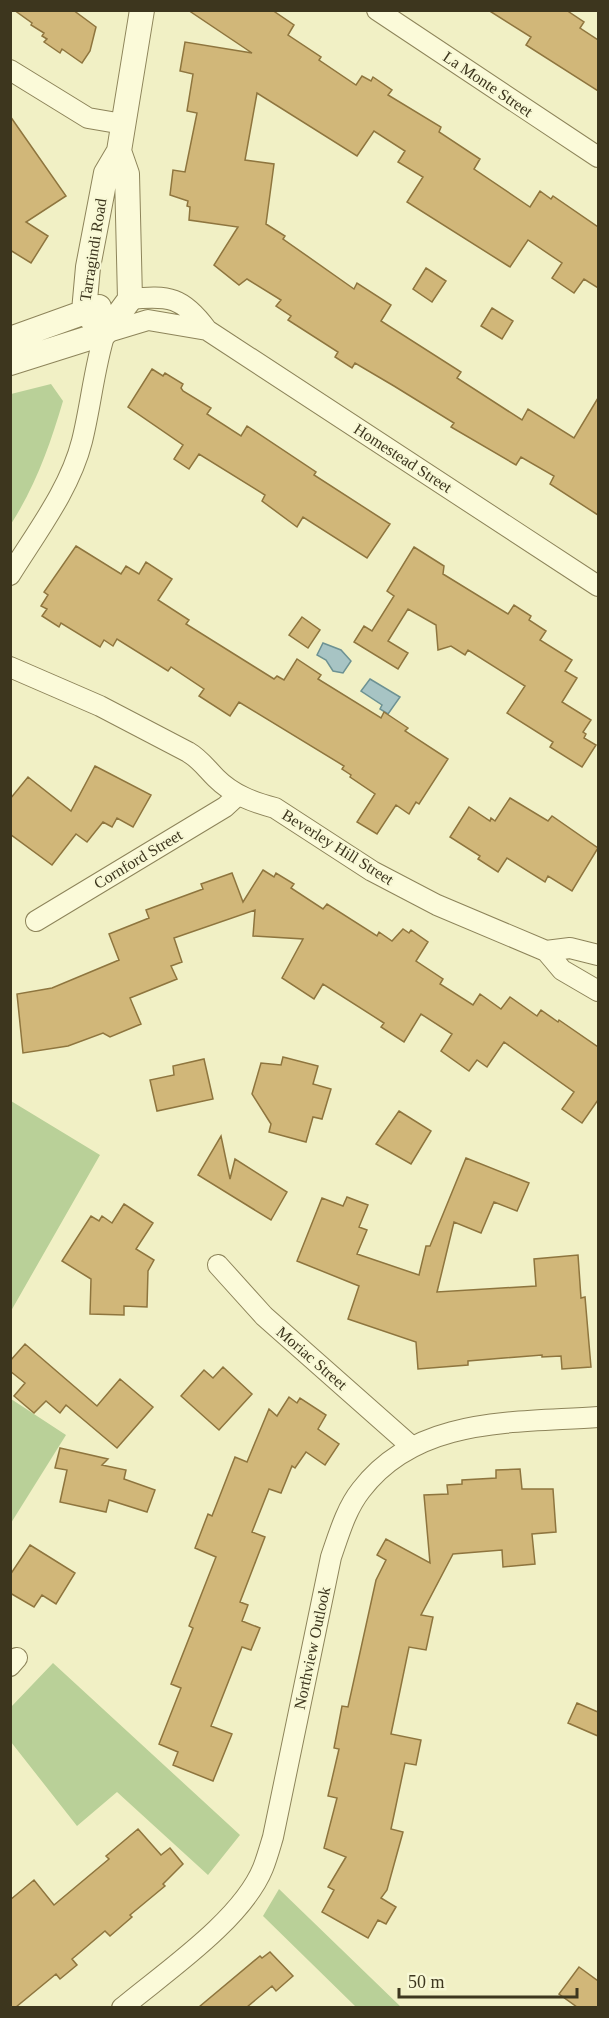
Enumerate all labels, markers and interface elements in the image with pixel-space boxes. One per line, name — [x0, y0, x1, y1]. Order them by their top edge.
street label: La Monte Street — [440, 48, 536, 120]
street label: Tarragindi Road — [76, 197, 111, 303]
street label: Homestead Street — [351, 420, 456, 496]
street label: Beverley Hill Street — [279, 806, 397, 889]
street label: Cornford Street — [91, 826, 186, 892]
street label: Moriac Street — [273, 1323, 351, 1393]
street label: Northview Outlook — [291, 1585, 333, 1711]
scale bar — [399, 1961, 578, 1999]
text: 50 m — [408, 1972, 445, 1992]

